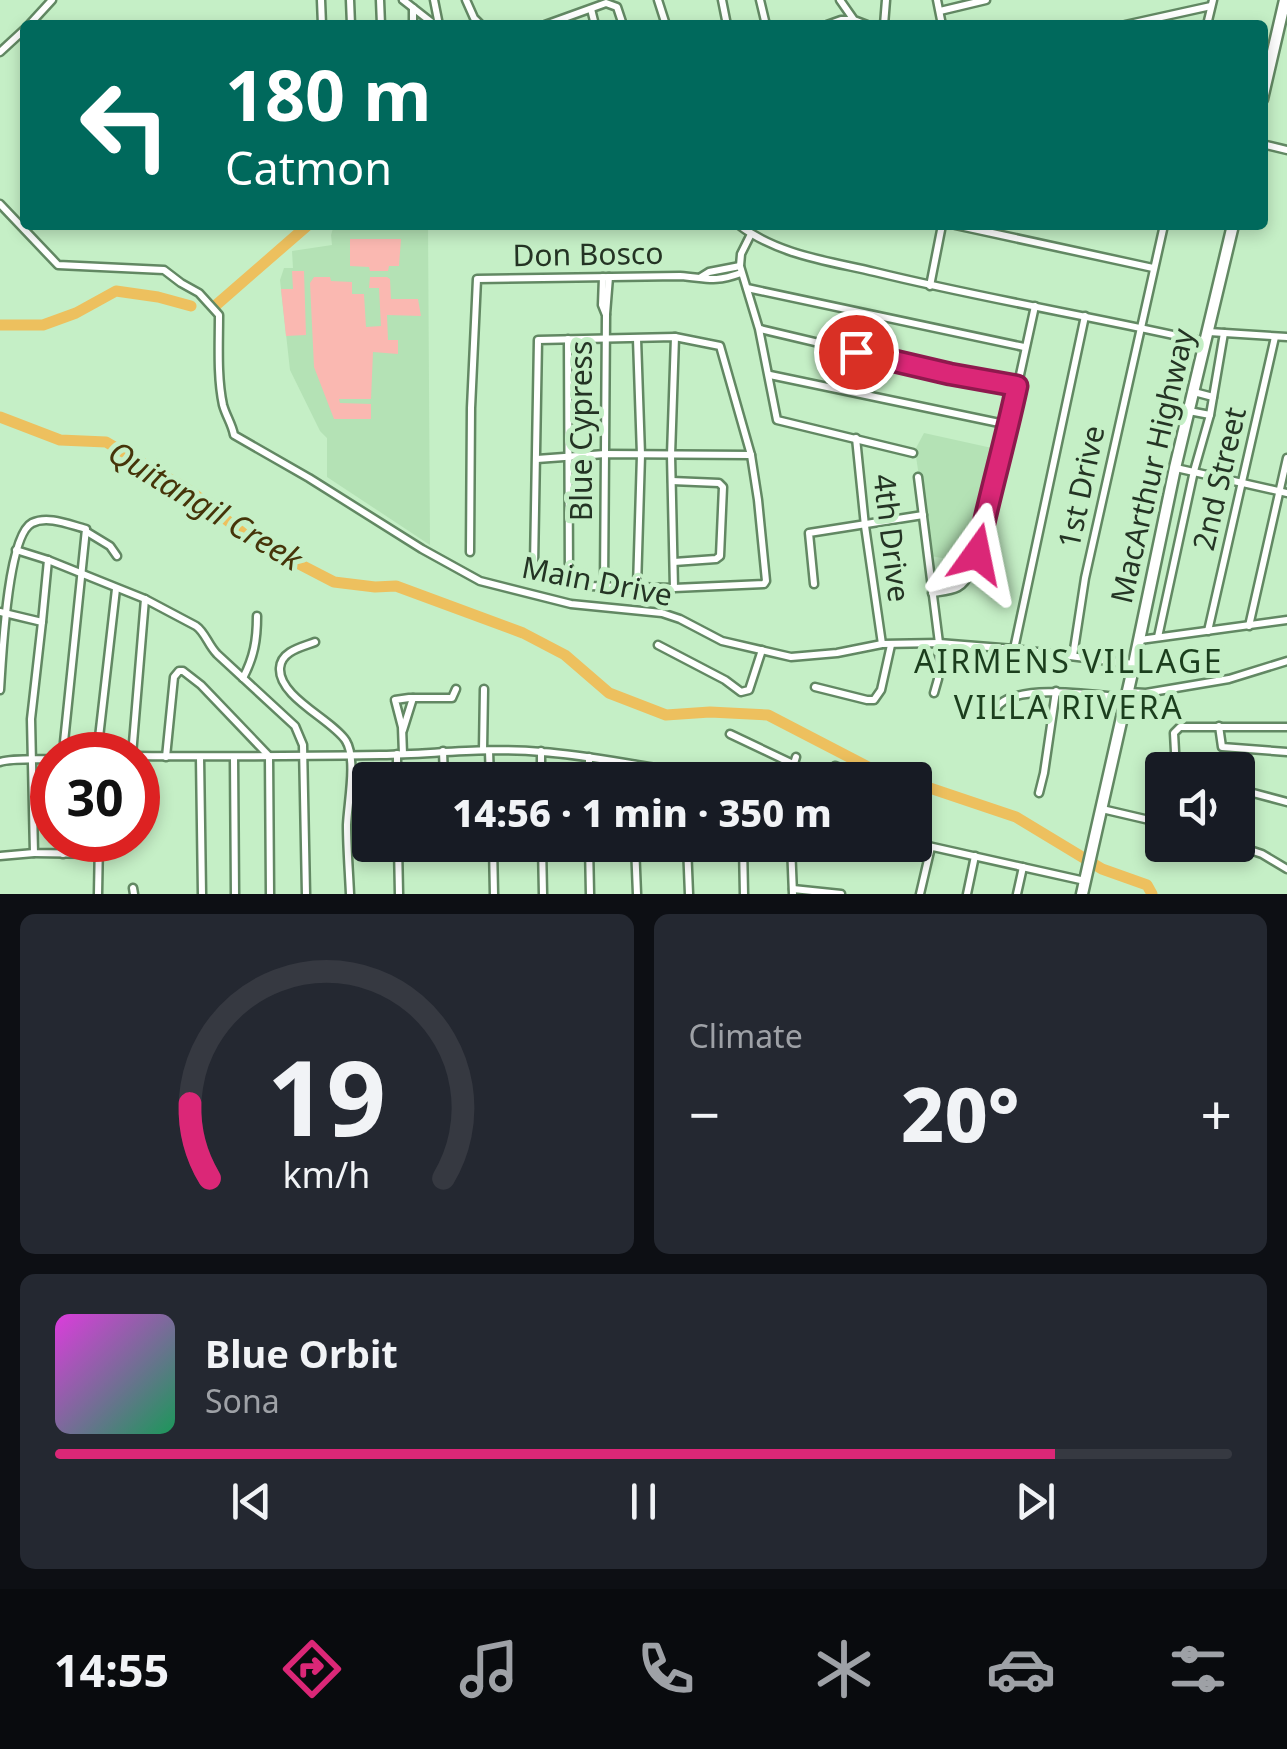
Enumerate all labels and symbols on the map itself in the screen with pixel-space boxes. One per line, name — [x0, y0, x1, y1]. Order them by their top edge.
street label: Don Bosco — [512, 232, 664, 275]
pin — [814, 310, 899, 395]
street label: MacArthur Highway — [1100, 324, 1203, 607]
street label: Blue Cypress — [560, 341, 601, 521]
street label: 2nd Street — [1182, 403, 1255, 554]
street label: 1st Drive — [1048, 422, 1114, 552]
water label: Quitangil Creek — [101, 430, 312, 580]
street label: 4th Drive — [864, 472, 921, 604]
position arrow — [925, 502, 1029, 606]
street label: Main Drive — [519, 546, 676, 615]
district label: AIRMENS VILLAGE — [914, 639, 1224, 682]
district label: VILLA RIVERA — [954, 685, 1184, 728]
speed limit sign: 30 — [30, 732, 160, 862]

